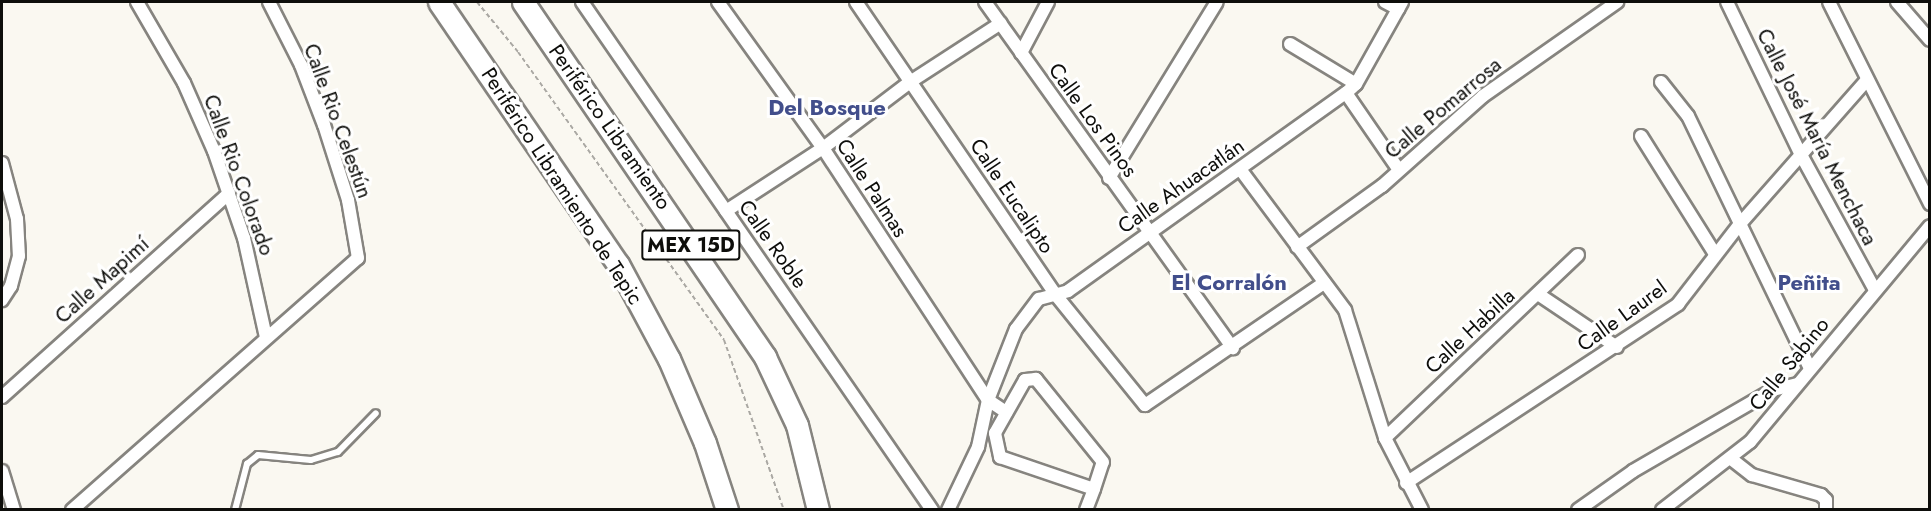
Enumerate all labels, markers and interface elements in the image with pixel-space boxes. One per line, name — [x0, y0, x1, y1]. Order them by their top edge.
street label: Calle José María Menchaca — [1751, 25, 1883, 249]
street label: Periférico Libramiento — [543, 39, 677, 215]
street label: Calle Rio Celestún — [298, 40, 378, 202]
street label: Calle Pomarrosa — [1380, 52, 1506, 164]
street label: Calle Los Pinos — [1043, 58, 1143, 182]
street label: Periférico Libramiento de Tepic — [476, 63, 648, 309]
street label: Calle Rio Colorado — [198, 91, 280, 259]
district label: Del Bosque — [768, 95, 886, 121]
street label: Calle Ahuacatlán — [1113, 133, 1249, 239]
street label: Calle Palmas — [831, 134, 913, 242]
street label: Calle Eucalipto — [964, 134, 1060, 258]
street label: Calle Roble — [733, 195, 813, 293]
road number: MEX 15D — [640, 228, 742, 262]
street label: Calle Mapimí — [50, 231, 154, 329]
district label: El Corralón — [1171, 270, 1287, 296]
district label: Peñita — [1777, 270, 1841, 296]
street label: Calle Laurel — [1572, 275, 1672, 357]
street label: Calle Habilla — [1420, 283, 1520, 379]
street label: Calle Sabino — [1744, 312, 1834, 416]

